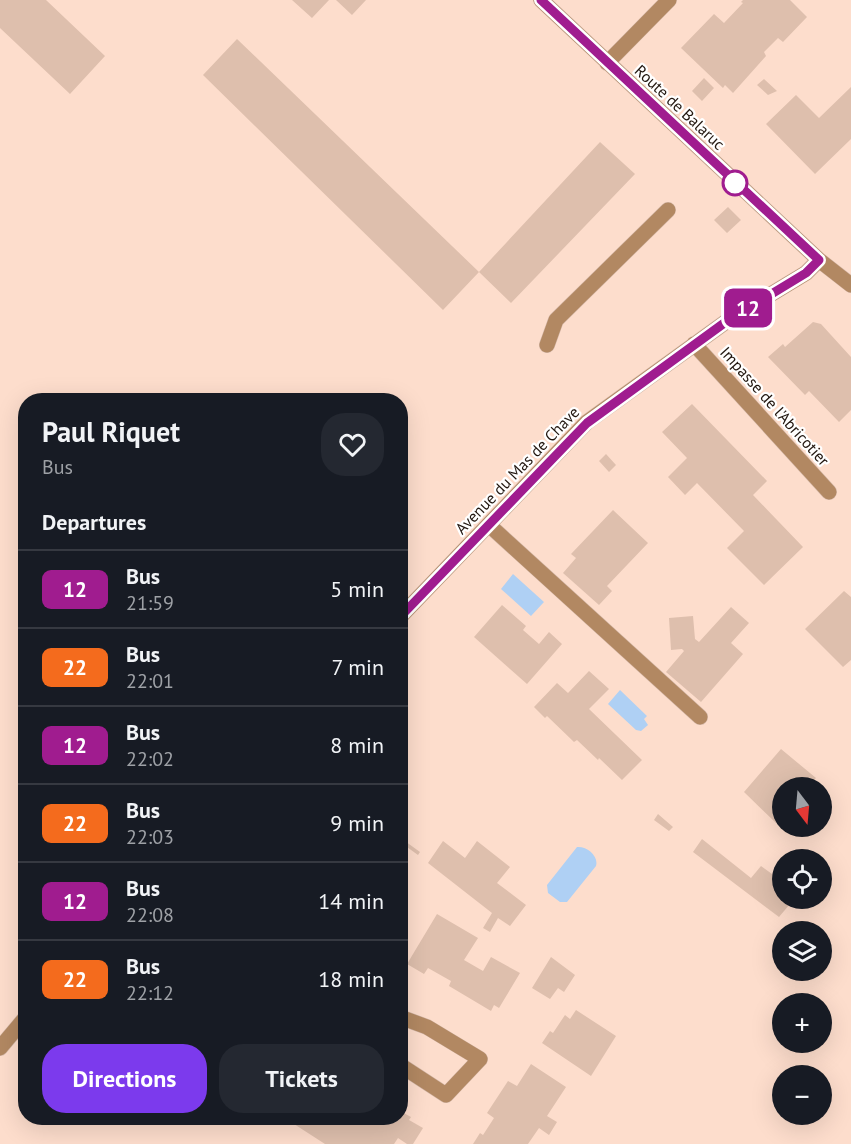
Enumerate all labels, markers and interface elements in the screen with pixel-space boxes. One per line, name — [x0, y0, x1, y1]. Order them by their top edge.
street label: Route de Balaruc — [631, 60, 729, 154]
unlabelled marker — [722, 170, 748, 196]
line badge: 12 — [721, 288, 775, 328]
text: 12 — [736, 295, 760, 322]
street label: Impasse de l'Abricotier — [716, 342, 834, 470]
street label: Avenue du Mas de Chave — [451, 402, 583, 538]
text: Paul Riquet — [42, 413, 180, 450]
button: heart — [321, 413, 384, 476]
text: Bus — [42, 454, 73, 480]
text: Departures — [42, 508, 146, 536]
text: Bus — [126, 562, 160, 590]
text: 5 min — [330, 575, 384, 603]
text: 12 — [63, 576, 87, 603]
text: 21:59 — [126, 590, 174, 616]
text: Bus — [126, 640, 160, 668]
text: 7 min — [332, 653, 384, 681]
text: 22 — [63, 654, 87, 681]
text: 22:01 — [126, 668, 174, 694]
text: Bus — [126, 718, 160, 746]
text: 8 min — [330, 731, 384, 759]
text: 12 — [63, 732, 87, 759]
text: 22:02 — [126, 746, 174, 772]
north arrow — [772, 777, 832, 837]
map controls — [772, 777, 832, 1125]
text: Bus — [126, 796, 160, 824]
text: 9 min — [330, 809, 384, 837]
text: 22 — [63, 810, 87, 837]
text: 22:03 — [126, 824, 174, 850]
button: locate — [772, 849, 832, 909]
text: Bus — [126, 874, 160, 902]
text: 14 min — [318, 887, 384, 915]
text: 12 — [63, 888, 87, 915]
text: 22:08 — [126, 902, 174, 928]
button: layers — [772, 921, 832, 981]
text: Bus — [126, 952, 160, 980]
text: 18 min — [318, 965, 384, 993]
text: 22 — [63, 966, 87, 993]
text: 22:12 — [126, 980, 174, 1006]
button: + — [772, 993, 832, 1053]
button: Directions — [42, 1044, 207, 1113]
button: Tickets — [219, 1044, 384, 1113]
button: − — [772, 1065, 832, 1125]

